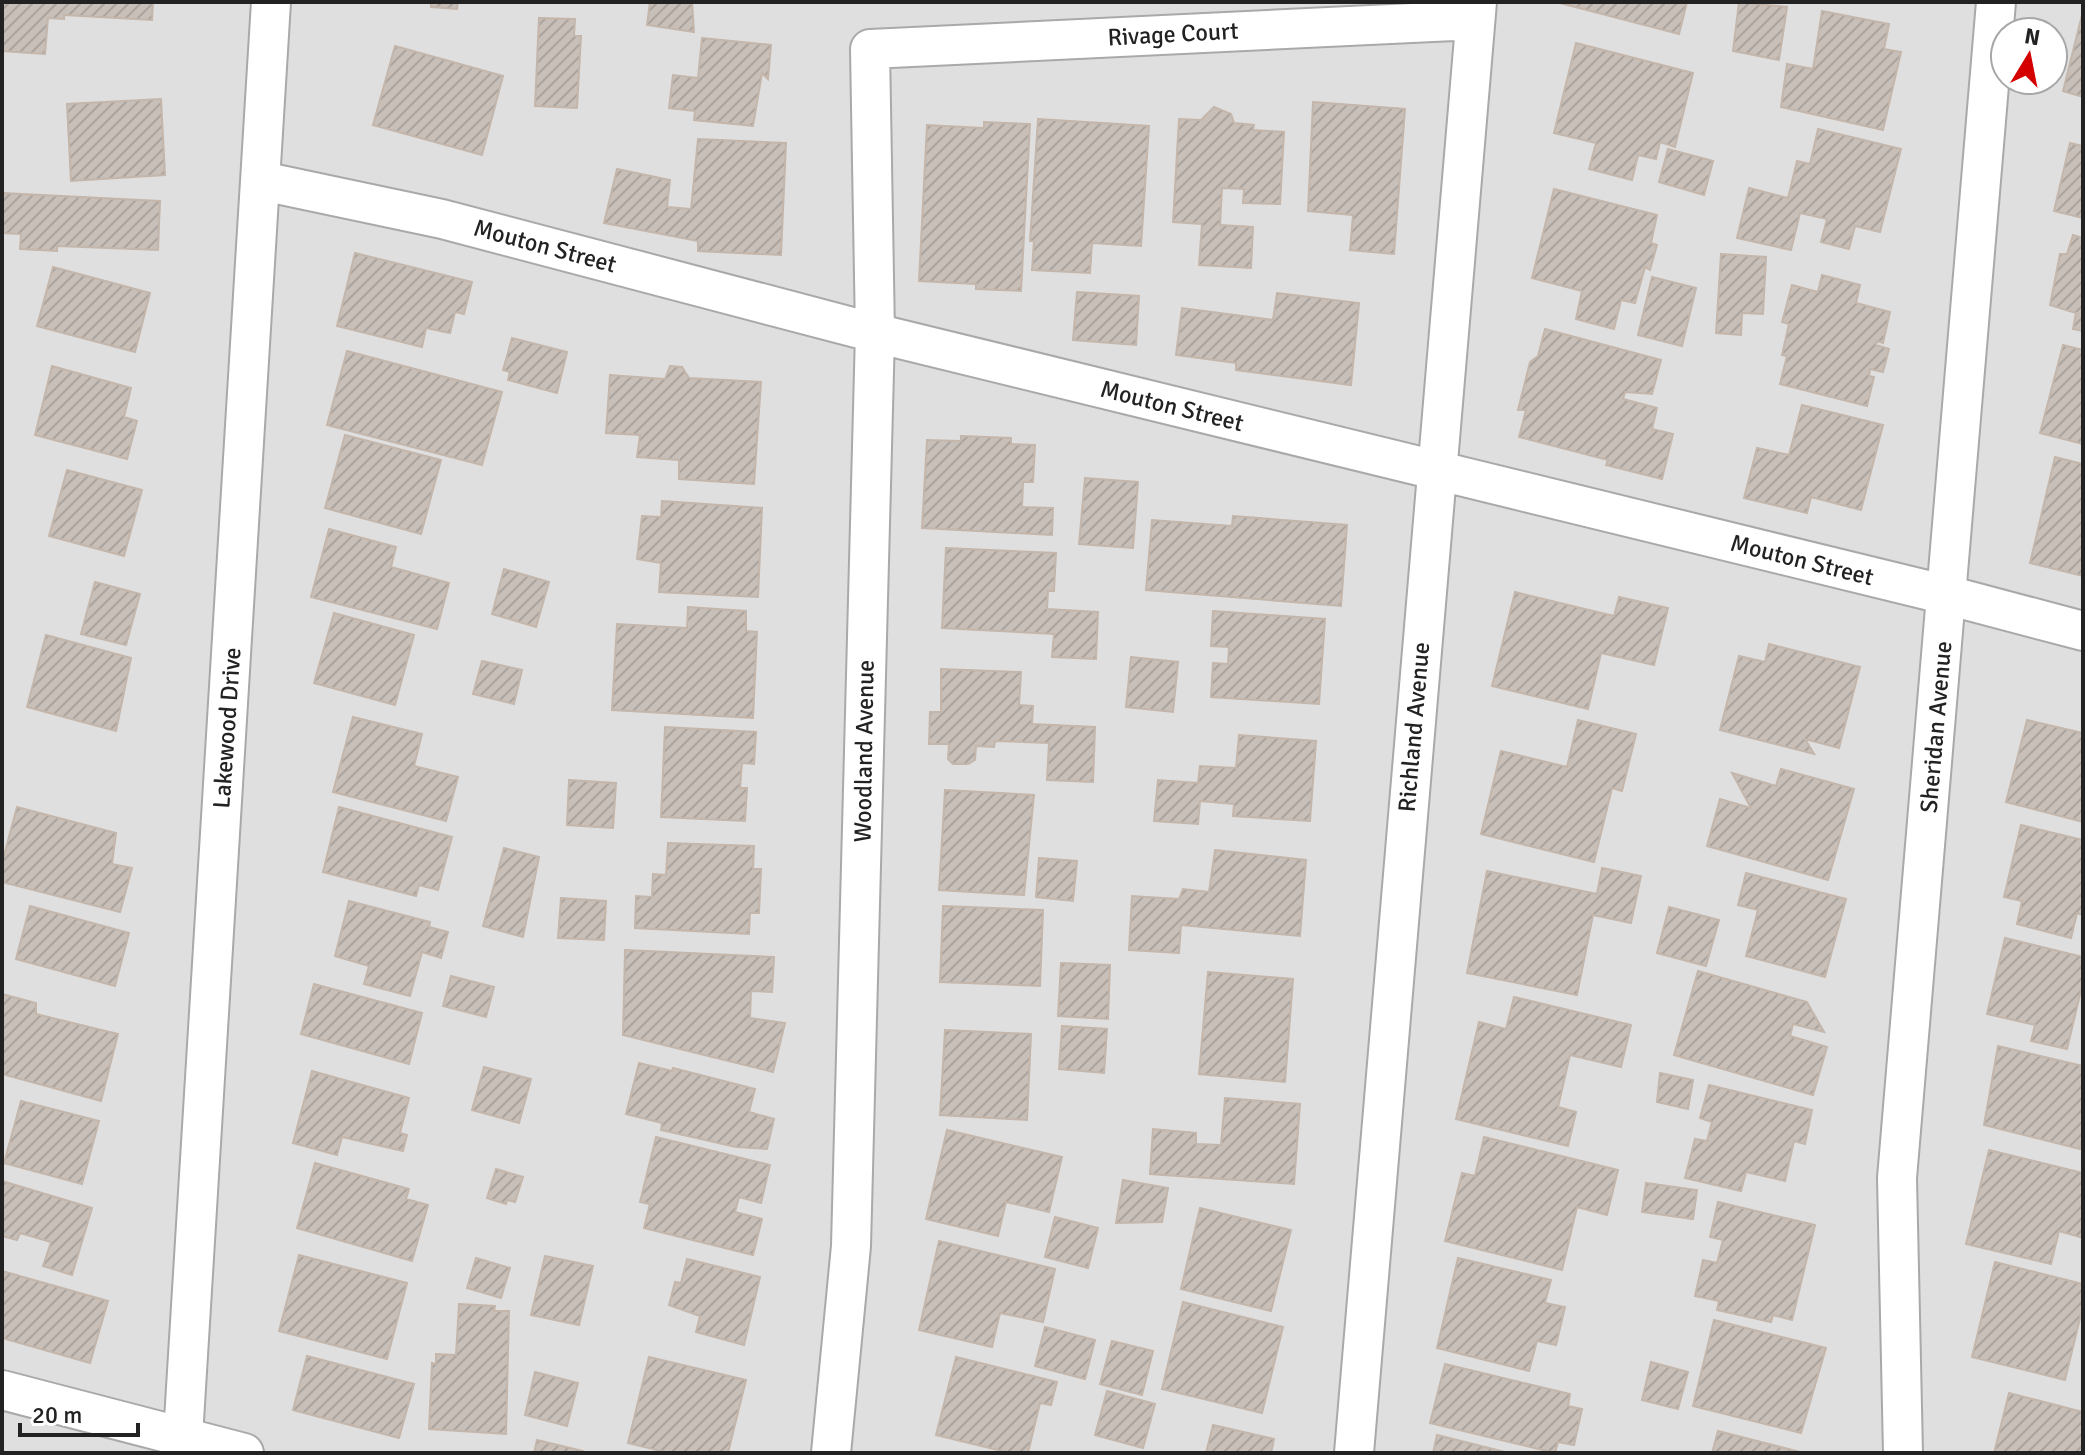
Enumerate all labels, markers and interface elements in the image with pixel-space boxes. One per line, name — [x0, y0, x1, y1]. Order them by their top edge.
street label: Rivage Court — [1107, 16, 1239, 52]
north arrow — [1989, 16, 2069, 96]
text: N — [2023, 22, 2042, 51]
street label: Mouton Street — [470, 213, 620, 279]
street label: Mouton Street — [1097, 374, 1247, 438]
street label: Mouton Street — [1727, 528, 1877, 592]
street label: Sheridan Avenue — [1914, 640, 1958, 814]
street label: Richland Avenue — [1392, 641, 1436, 813]
street label: Lakewood Drive — [206, 646, 248, 810]
street label: Woodland Avenue — [847, 659, 881, 843]
scale bar — [20, 1387, 138, 1437]
text: 20 m — [32, 1400, 82, 1430]

